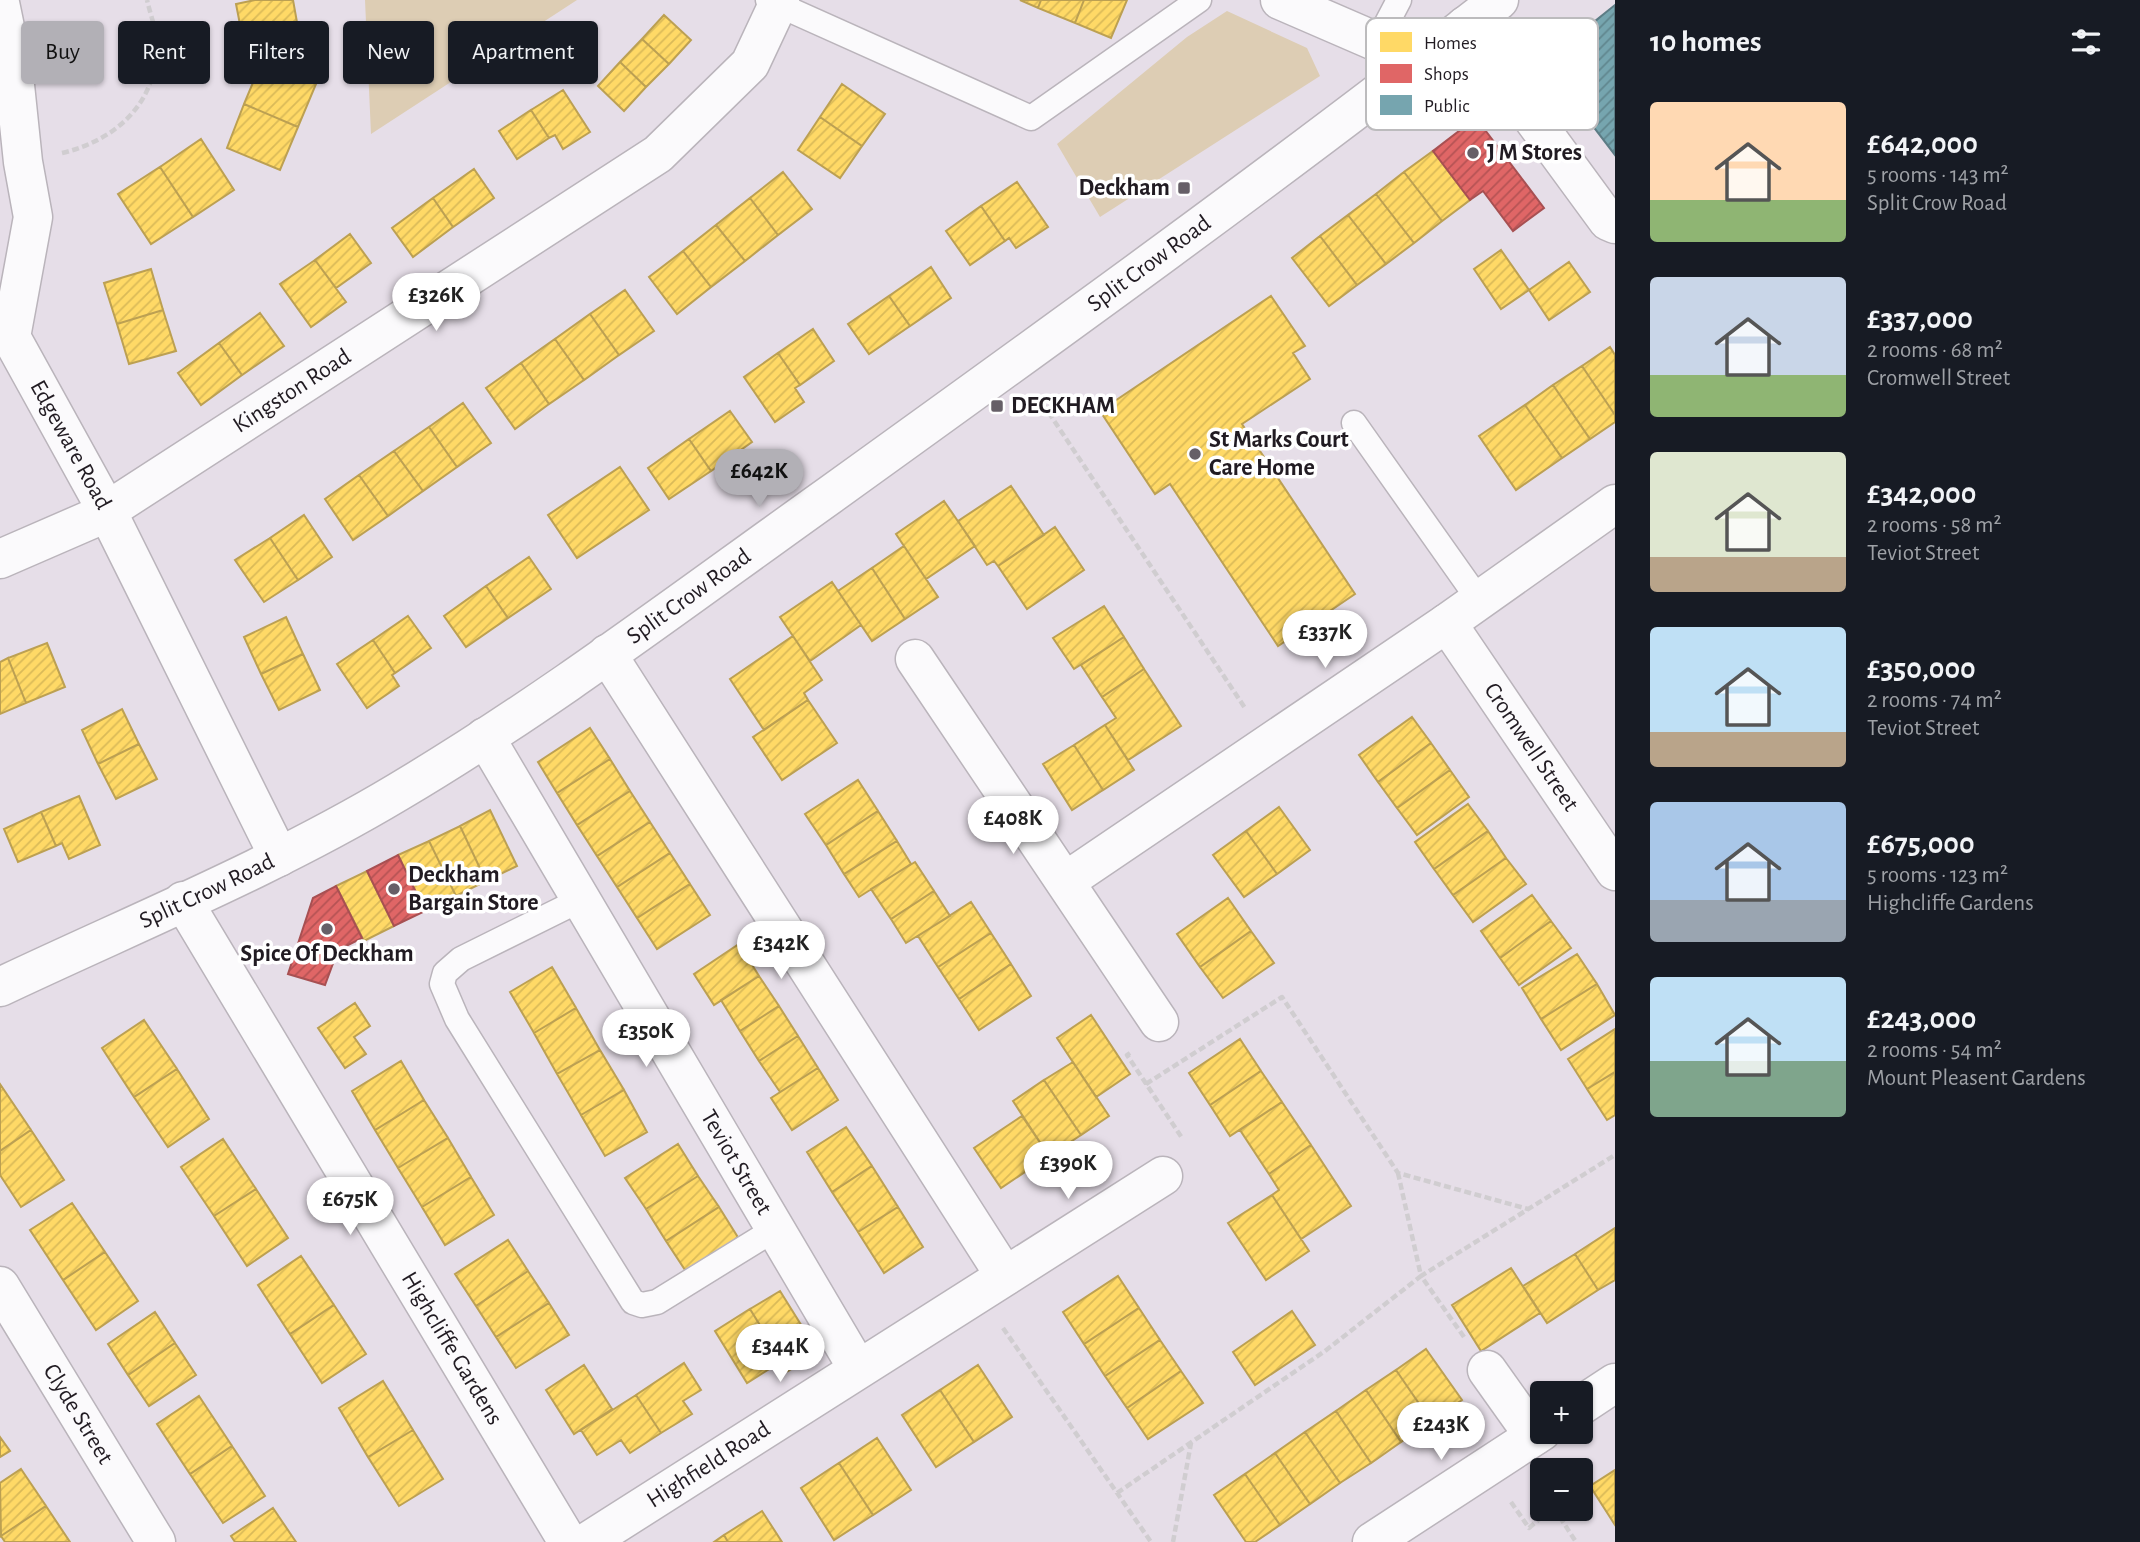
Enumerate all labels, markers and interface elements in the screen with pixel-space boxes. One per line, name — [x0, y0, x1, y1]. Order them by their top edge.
legend — [1366, 18, 1598, 130]
chip: Buy — [21, 21, 104, 84]
chip: Rent — [118, 21, 210, 84]
chip: Filters — [224, 21, 329, 84]
chip: New — [343, 21, 434, 84]
chip: Apartment — [448, 21, 598, 84]
icon: filters — [2067, 23, 2105, 61]
text: 10 homes — [1650, 27, 1761, 57]
text: Homes — [1424, 34, 1477, 53]
text: Shops — [1424, 65, 1469, 84]
text: Public — [1424, 97, 1470, 116]
text: £642,000 — [1867, 129, 1978, 159]
icon: home — [1706, 130, 1790, 214]
place label: J M Stores — [1487, 141, 1582, 165]
marker: J M Stores — [1465, 145, 1481, 161]
text: 5 rooms · 143 m² — [1867, 164, 2009, 187]
place label: Deckham — [1078, 176, 1170, 200]
marker: Deckham — [1176, 180, 1192, 196]
text: Split Crow Road — [1867, 192, 2007, 215]
street label: Split Crow Road — [1083, 211, 1215, 317]
pin: £326K — [387, 274, 485, 333]
text: £326K — [408, 284, 464, 307]
text: £337,000 — [1867, 304, 1973, 334]
icon: home — [1706, 305, 1790, 389]
text: 2 rooms · 68 m² — [1867, 339, 2003, 362]
street label: Kingston Road — [229, 344, 355, 438]
text: Cromwell Street — [1867, 367, 2010, 390]
street label: Edgeware Road — [25, 376, 116, 513]
place label: DECKHAM — [1011, 394, 1115, 418]
marker: DECKHAM — [989, 398, 1005, 414]
place label: St Marks Court Care Home — [1209, 428, 1349, 480]
marker: St Marks Court Care Home — [1187, 446, 1203, 462]
pin: £642K — [710, 449, 808, 509]
text: £642K — [730, 460, 788, 483]
text: £342,000 — [1867, 479, 1976, 509]
icon: home — [1706, 480, 1790, 564]
text: 2 rooms · 58 m² — [1867, 514, 2002, 537]
text: Teviot Street — [1867, 542, 1979, 565]
street label: Split Crow Road — [623, 544, 755, 649]
pin: £337K — [1276, 610, 1374, 670]
text: £337K — [1298, 621, 1352, 644]
text: £350,000 — [1867, 654, 1976, 684]
icon: home — [1706, 655, 1790, 739]
street label: Cromwell Street — [1479, 679, 1583, 816]
text: 2 rooms · 74 m² — [1867, 689, 2002, 712]
text: Teviot Street — [1867, 717, 1979, 740]
pin: £408K — [964, 796, 1062, 856]
text: £408K — [984, 807, 1042, 830]
text: £675,000 — [1867, 829, 1975, 859]
icon: home — [1706, 830, 1790, 914]
street label: Split Crow Road — [136, 849, 278, 933]
place label: Deckham Bargain Store — [408, 863, 539, 915]
text: 5 rooms · 123 m² — [1867, 864, 2008, 887]
marker: Deckham Bargain Store — [386, 881, 402, 897]
text: Highcliffe Gardens — [1867, 892, 2034, 915]
marker: Spice Of Deckham — [319, 921, 335, 937]
pin: £342K — [732, 922, 830, 981]
text: £342K — [753, 932, 809, 955]
place label: Spice Of Deckham — [240, 942, 414, 966]
text: £243,000 — [1867, 1004, 1976, 1034]
icon: home — [1706, 1005, 1790, 1089]
pin: £350K — [597, 1010, 695, 1069]
text: £350K — [618, 1020, 674, 1043]
text: 2 rooms · 54 m² — [1867, 1039, 2002, 1062]
text: Mount Pleasent Gardens — [1867, 1067, 2086, 1090]
street label: Teviot Street — [696, 1106, 776, 1219]
pin: £390K — [1019, 1142, 1117, 1201]
text: £390K — [1040, 1152, 1096, 1175]
pin: £675K — [301, 1178, 399, 1237]
text: £675K — [323, 1188, 377, 1211]
street label: Highcliffe Gardens — [397, 1268, 507, 1429]
pin: £344K — [731, 1324, 829, 1384]
text: £344K — [752, 1335, 808, 1358]
street label: Clyde Street — [39, 1360, 118, 1469]
map controls — [1530, 1381, 1593, 1521]
button: + — [1530, 1381, 1593, 1444]
pin: £243K — [1392, 1402, 1490, 1462]
text: £243K — [1413, 1413, 1469, 1436]
street label: Highfield Road — [643, 1417, 774, 1513]
button: − — [1530, 1458, 1593, 1521]

